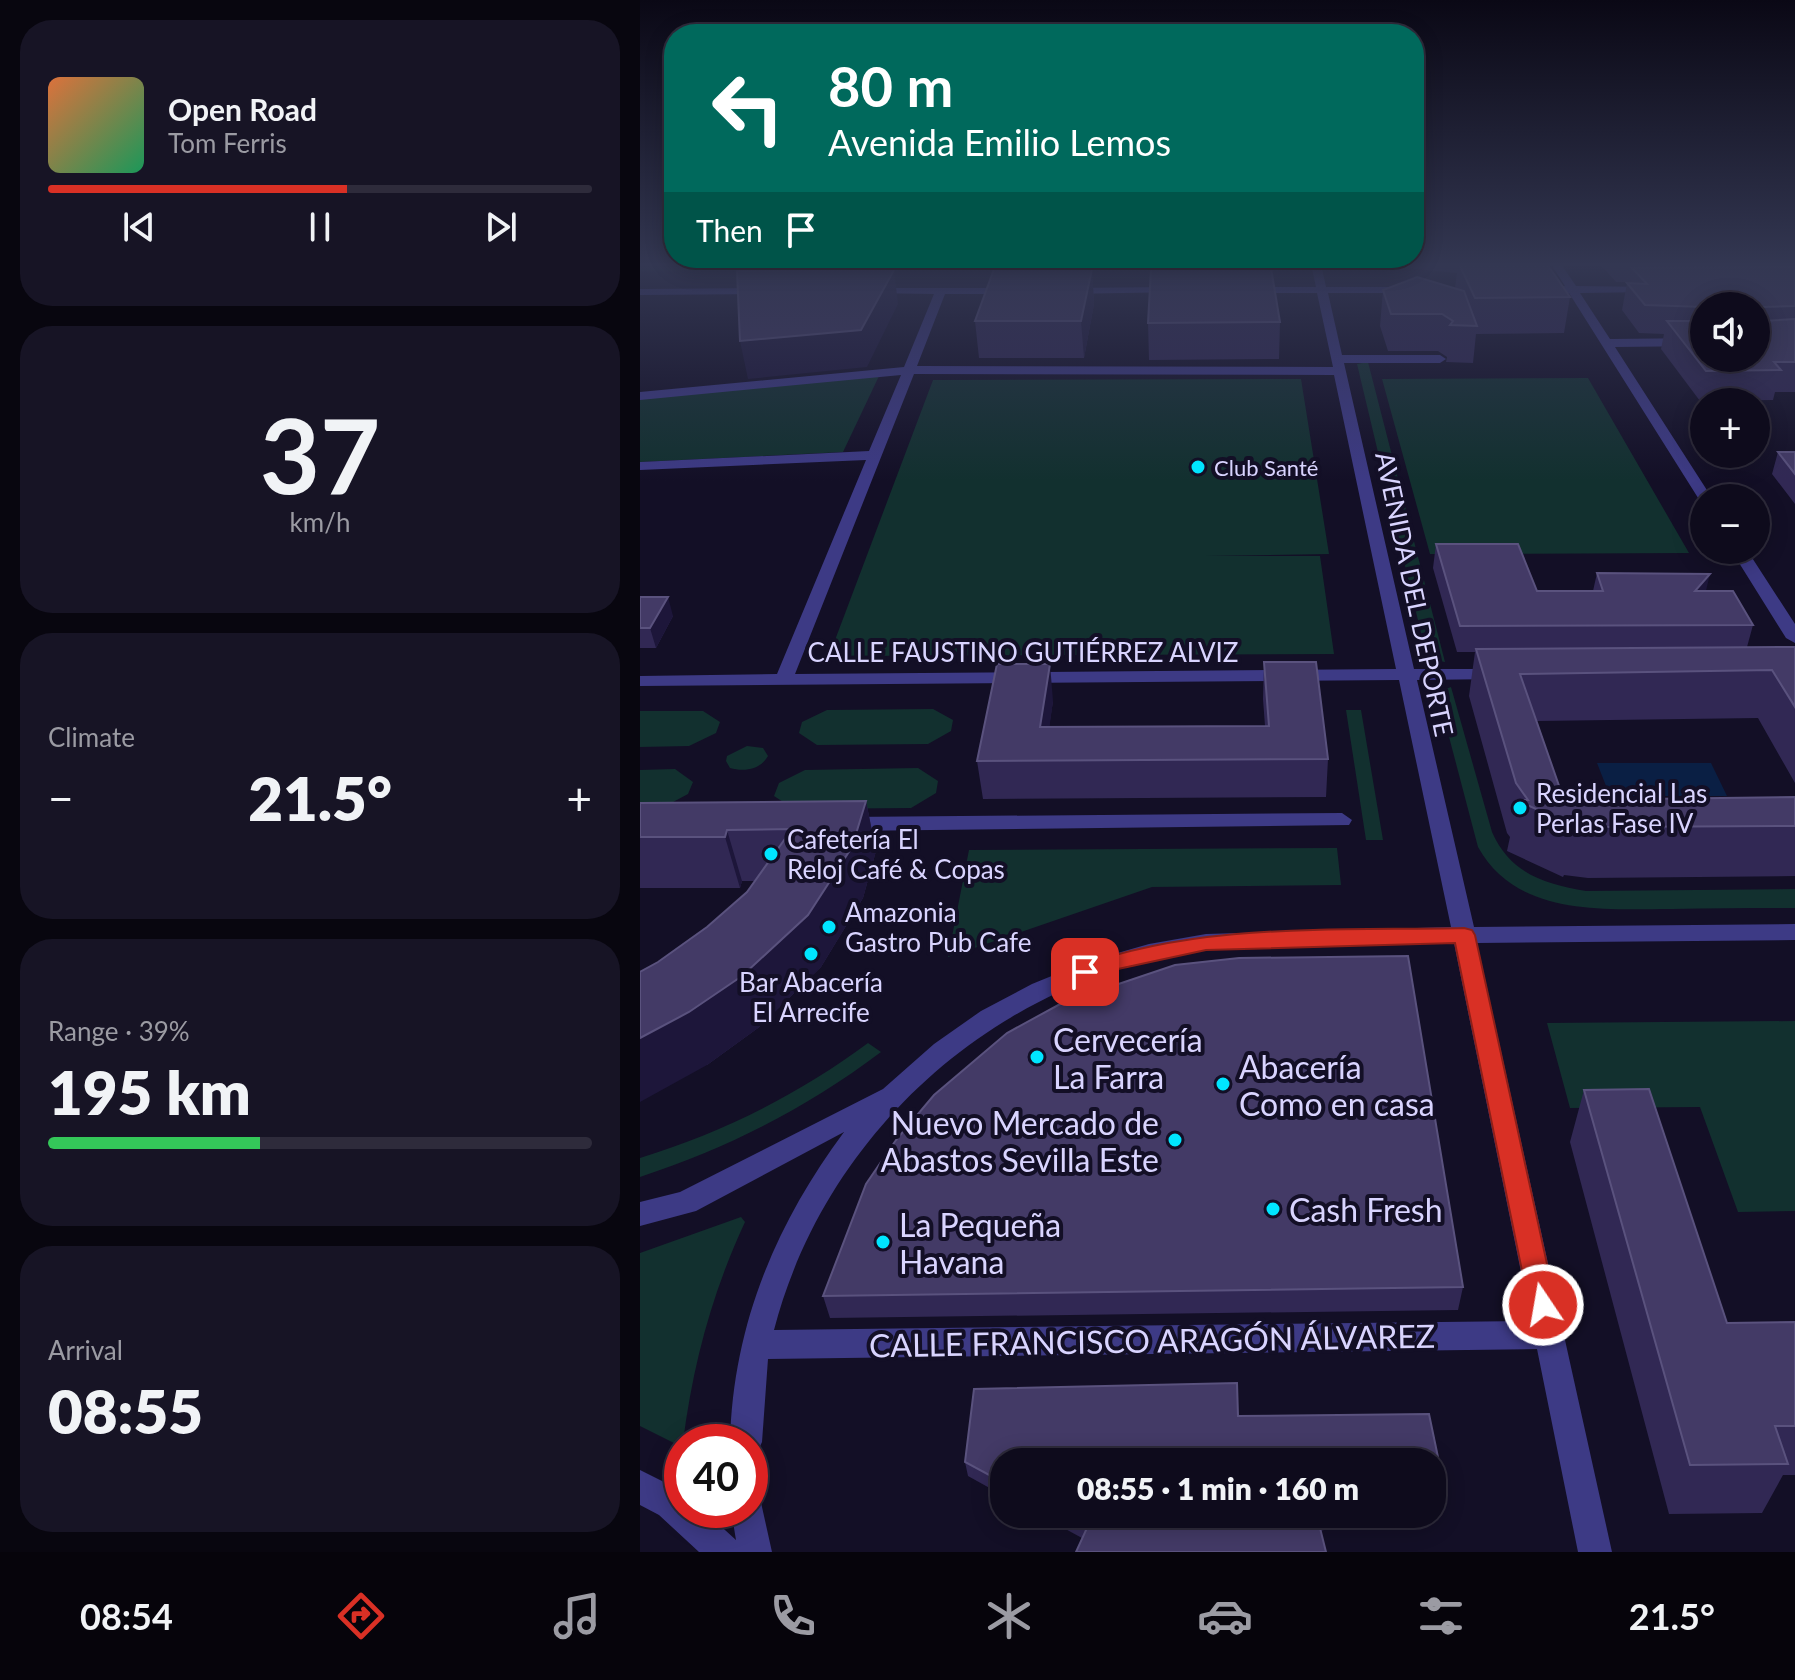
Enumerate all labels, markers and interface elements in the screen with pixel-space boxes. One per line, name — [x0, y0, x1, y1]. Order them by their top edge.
text: 80 m — [828, 52, 953, 119]
icon: left — [696, 56, 800, 160]
text: Open Road — [168, 91, 317, 127]
text: Avenida Emilio Lemos — [828, 120, 1171, 164]
text: Tom Ferris — [168, 127, 287, 159]
icon: previous — [117, 205, 161, 249]
icon: pause — [298, 205, 342, 249]
icon: next — [479, 205, 523, 249]
icon: arrive — [779, 208, 823, 252]
text: Then — [696, 212, 763, 248]
map controls — [1690, 292, 1770, 564]
button: sound — [1690, 292, 1770, 372]
button: + — [1690, 388, 1770, 468]
text: 37 — [260, 391, 380, 516]
street label: AVENIDA DEL DEPORTE — [1369, 449, 1461, 739]
place label: Club Santé — [1214, 454, 1318, 481]
marker: Club Santé — [1189, 458, 1207, 476]
button: − — [1690, 484, 1770, 564]
text: km/h — [290, 506, 350, 538]
street label: CALLE FAUSTINO GUTIÉRREZ ALVIZ — [808, 636, 1238, 668]
text: Climate — [48, 721, 135, 753]
text: 21.5° — [248, 762, 392, 834]
text: − — [48, 772, 74, 824]
text: + — [566, 772, 592, 824]
place label: Residencial Las Perlas Fase IV — [1536, 777, 1707, 839]
marker: Residencial Las Perlas Fase IV — [1511, 799, 1529, 817]
place label: Cafetería El Reloj Café & Copas — [787, 823, 1005, 885]
marker: Cafetería El Reloj Café & Copas — [762, 845, 780, 863]
place label: Amazonia Gastro Pub Cafe — [845, 896, 1031, 958]
marker: Amazonia Gastro Pub Cafe — [820, 918, 838, 936]
pin — [1051, 938, 1119, 1006]
marker: Bar Abacería El Arrecife — [802, 945, 820, 963]
icon: arrive — [1063, 950, 1107, 994]
place label: Bar Abacería El Arrecife — [739, 966, 883, 1028]
text: Range · 39% — [48, 1015, 190, 1047]
place label: Cervecería La Farra — [1053, 1020, 1203, 1096]
place label: Abacería Como en casa — [1239, 1047, 1435, 1123]
marker: Cervecería La Farra — [1028, 1048, 1046, 1066]
text: 195 km — [48, 1056, 251, 1128]
marker: Abacería Como en casa — [1214, 1075, 1232, 1093]
place label: Nuevo Mercado de Abastos Sevilla Este — [881, 1103, 1159, 1179]
marker: Nuevo Mercado de Abastos Sevilla Este — [1166, 1131, 1184, 1149]
place label: Cash Fresh — [1289, 1190, 1443, 1229]
marker: Cash Fresh — [1264, 1200, 1282, 1218]
place label: La Pequeña Havana — [899, 1205, 1061, 1281]
marker: La Pequeña Havana — [874, 1233, 892, 1251]
position arrow — [1501, 1263, 1585, 1347]
street label: CALLE FRANCISCO ARAGÓN ÁLVAREZ — [869, 1316, 1435, 1364]
text: Arrival — [48, 1334, 123, 1366]
text: 08:55 — [48, 1375, 203, 1447]
speed limit sign: 40 — [664, 1424, 768, 1528]
text: 08:55 · 1 min · 160 m — [1077, 1470, 1359, 1506]
icon: directions — [333, 1588, 389, 1644]
icon: music — [549, 1588, 605, 1644]
icon: phone — [765, 1588, 821, 1644]
icon: climate — [981, 1588, 1037, 1644]
icon: car — [1197, 1588, 1253, 1644]
icon: filters — [1413, 1588, 1469, 1644]
text: 08:54 — [80, 1594, 173, 1638]
text: 21.5° — [1629, 1594, 1715, 1638]

